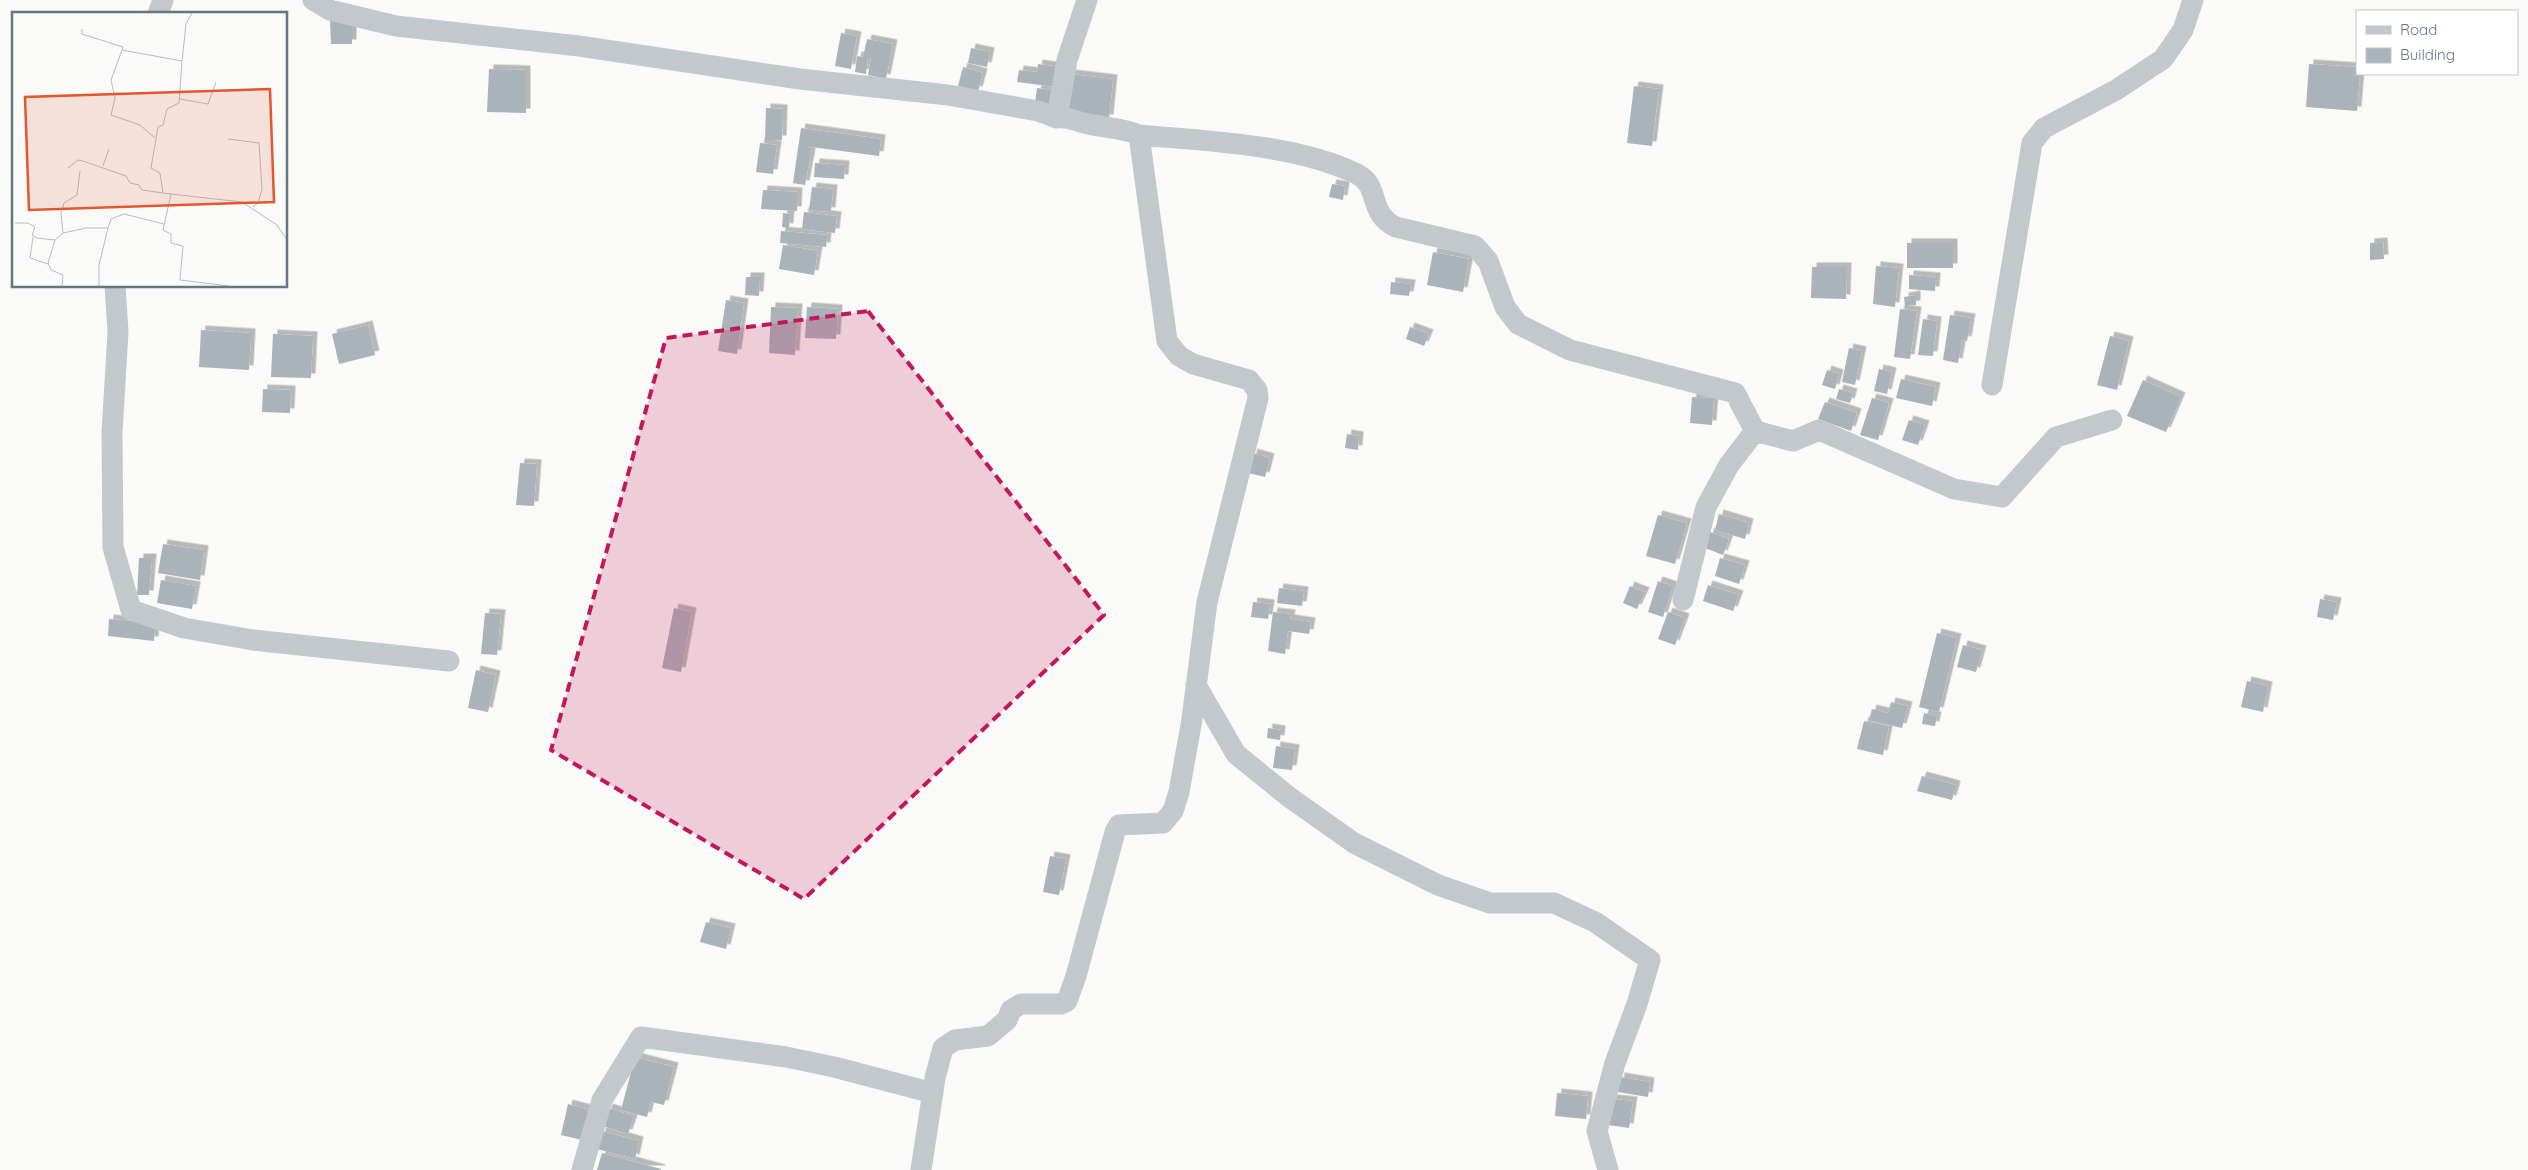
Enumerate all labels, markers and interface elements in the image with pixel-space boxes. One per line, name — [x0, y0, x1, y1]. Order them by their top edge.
legend — [2356, 10, 2518, 75]
inset map — [12, 12, 288, 288]
text: Road — [2400, 20, 2437, 39]
text: Building — [2400, 45, 2455, 64]

